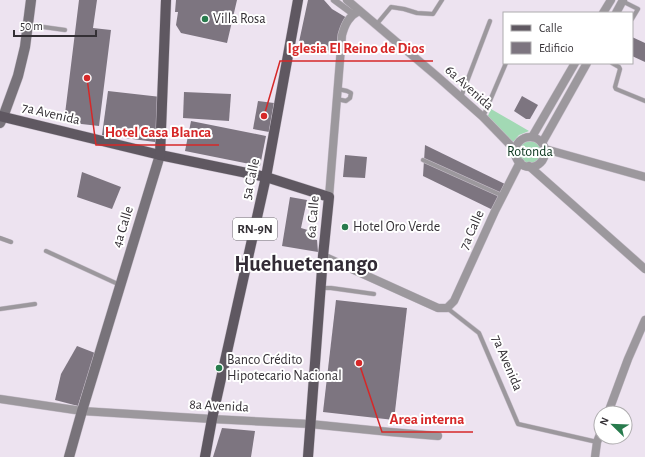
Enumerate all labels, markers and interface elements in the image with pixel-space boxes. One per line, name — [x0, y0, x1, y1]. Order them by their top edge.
scale bar — [14, 12, 96, 38]
place label: Villa Rosa — [213, 12, 266, 26]
legend — [503, 12, 633, 64]
marker: Villa Rosa — [200, 14, 210, 24]
text: 50 m — [20, 20, 43, 32]
text: Calle — [539, 22, 562, 34]
callout: Iglesia El Reino de Dios — [280, 34, 433, 61]
text: Iglesia El Reino de Dios — [288, 41, 425, 56]
text: Edificio — [539, 42, 574, 54]
street label: 6a Avenida — [442, 63, 496, 114]
street label: 7a Avenida — [21, 101, 82, 128]
callout: Hotel Casa Blanca — [96, 118, 219, 145]
text: Hotel Casa Blanca — [105, 125, 211, 140]
park label: Rotonda — [507, 145, 554, 159]
street label: 5a Calle — [240, 157, 262, 201]
street label: 6a Calle — [304, 195, 322, 239]
street label: 4a Calle — [110, 205, 136, 249]
street label: 7a Calle — [457, 208, 487, 252]
road number: RN-9N — [233, 218, 277, 240]
place label: Hotel Oro Verde — [353, 220, 440, 234]
marker: Hotel Oro Verde — [340, 222, 350, 232]
district label: Huehuetenango — [234, 253, 378, 275]
street label: 7a Avenida — [489, 333, 525, 393]
place label: Banco Crédito Hipotecario Nacional — [227, 353, 342, 383]
marker: Banco Crédito Hipotecario Nacional — [214, 363, 224, 373]
street label: 8a Avenida — [189, 397, 250, 415]
callout: Area interna — [382, 405, 473, 432]
north arrow — [593, 405, 633, 445]
text: Area interna — [390, 412, 464, 427]
text: N — [598, 416, 611, 427]

